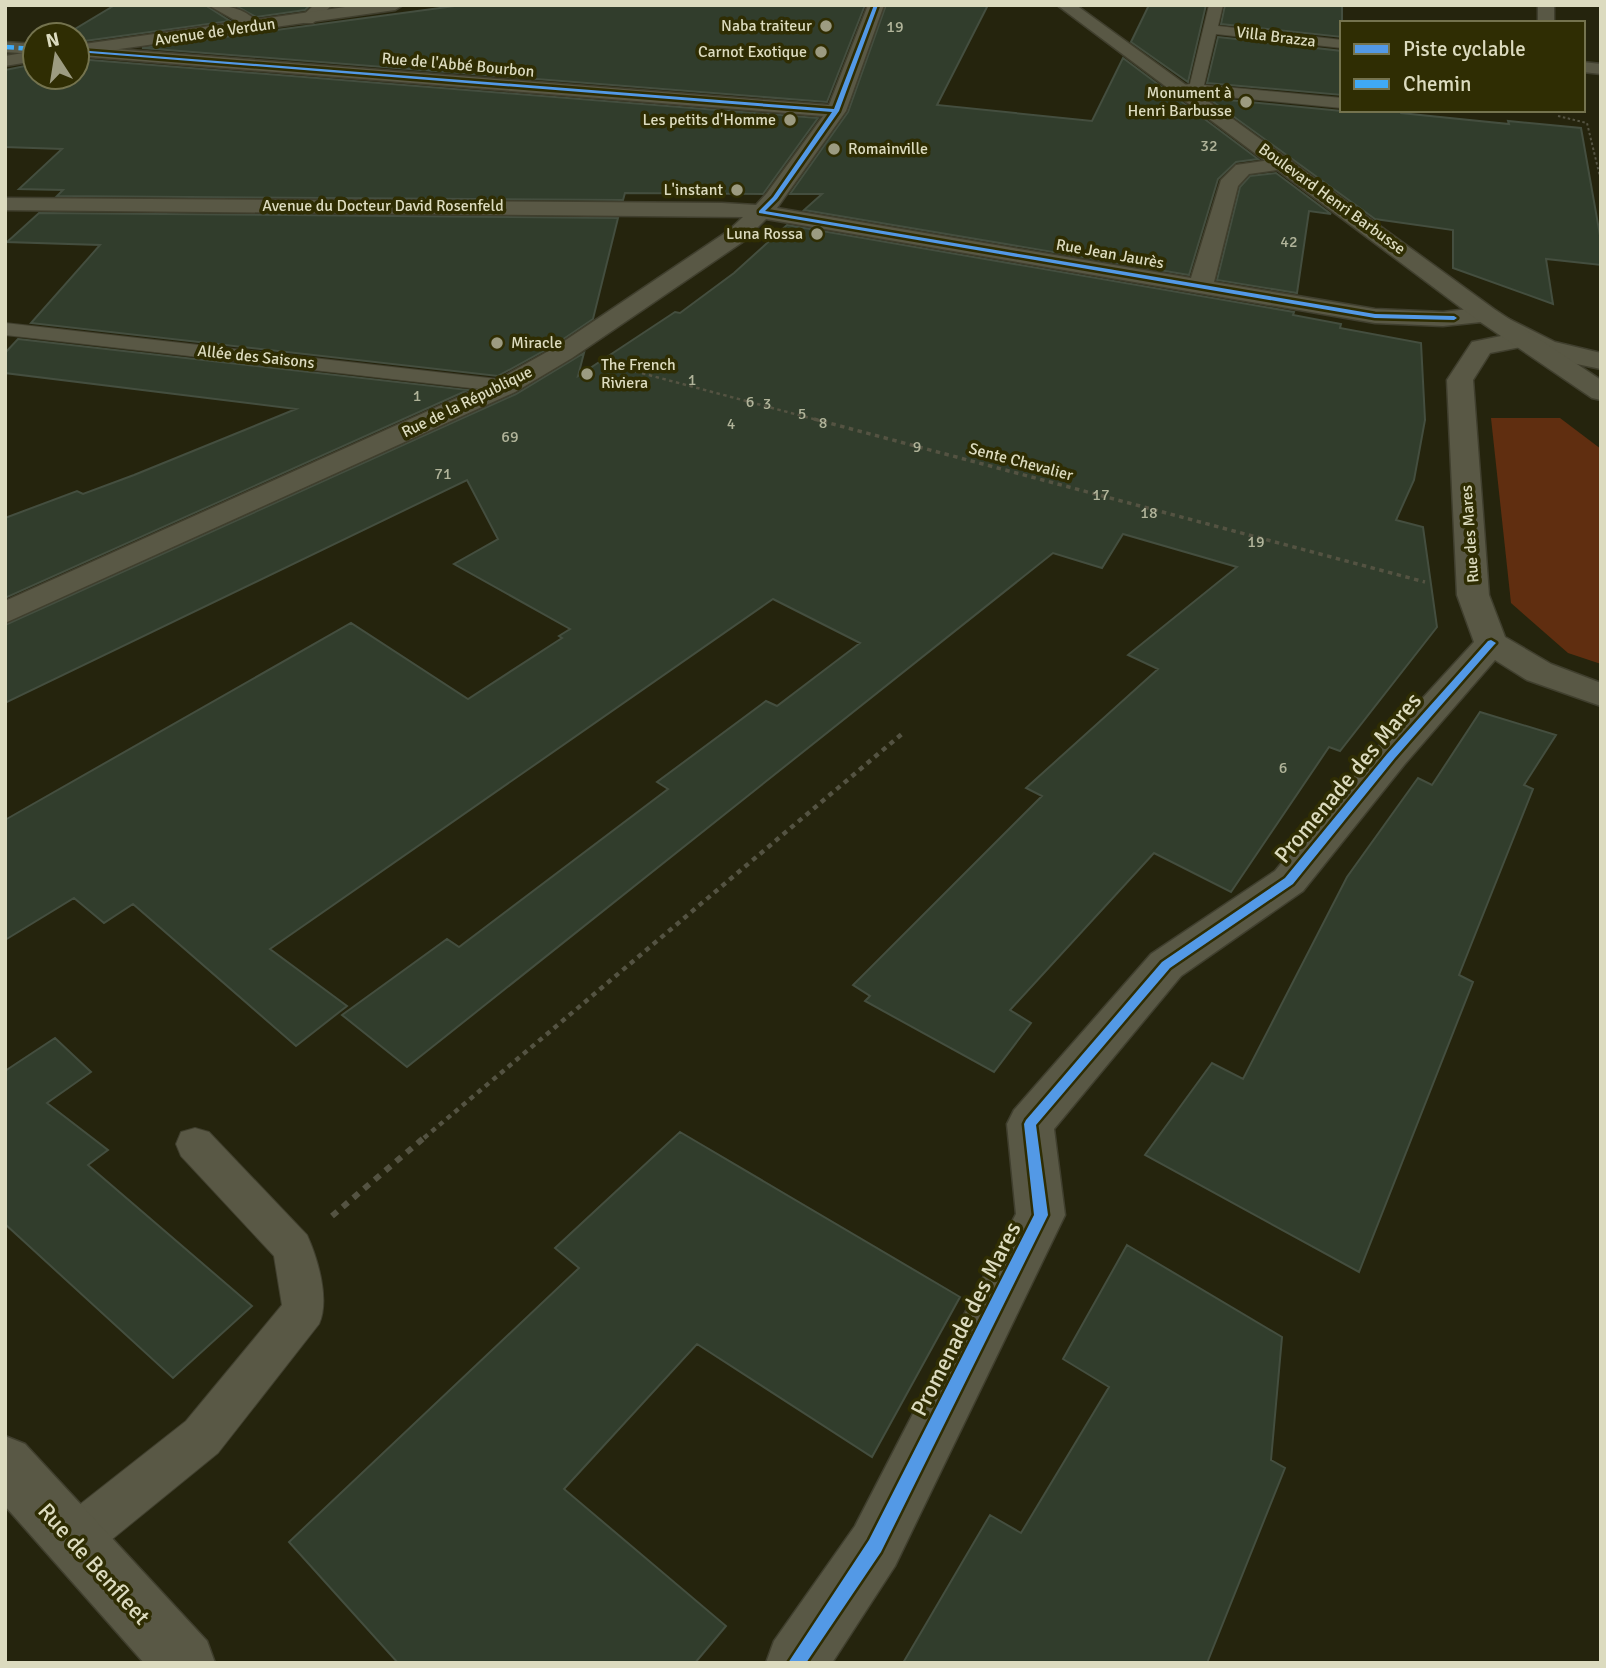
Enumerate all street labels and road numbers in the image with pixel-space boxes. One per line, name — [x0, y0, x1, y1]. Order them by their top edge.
street label: Avenue de Verdun — [153, 14, 277, 50]
street label: Villa Brazza — [1235, 22, 1317, 52]
street label: Rue de l'Abbé Bourbon — [381, 48, 535, 82]
street label: Boulevard Henri Barbusse — [1255, 139, 1409, 259]
street label: Avenue du Docteur David Rosenfeld — [262, 196, 504, 216]
street label: Rue Jean Jaurès — [1054, 235, 1166, 273]
street label: Allée des Saisons — [196, 341, 316, 373]
street label: Rue de la République — [398, 362, 536, 442]
street label: Sente Chevalier — [967, 438, 1075, 486]
street label: Rue des Mares — [1457, 484, 1483, 584]
street label: Promenade des Mares — [1268, 687, 1428, 869]
street label: Promenade des Mares — [904, 1217, 1028, 1421]
street label: Rue de Benfleet — [32, 1497, 156, 1631]

